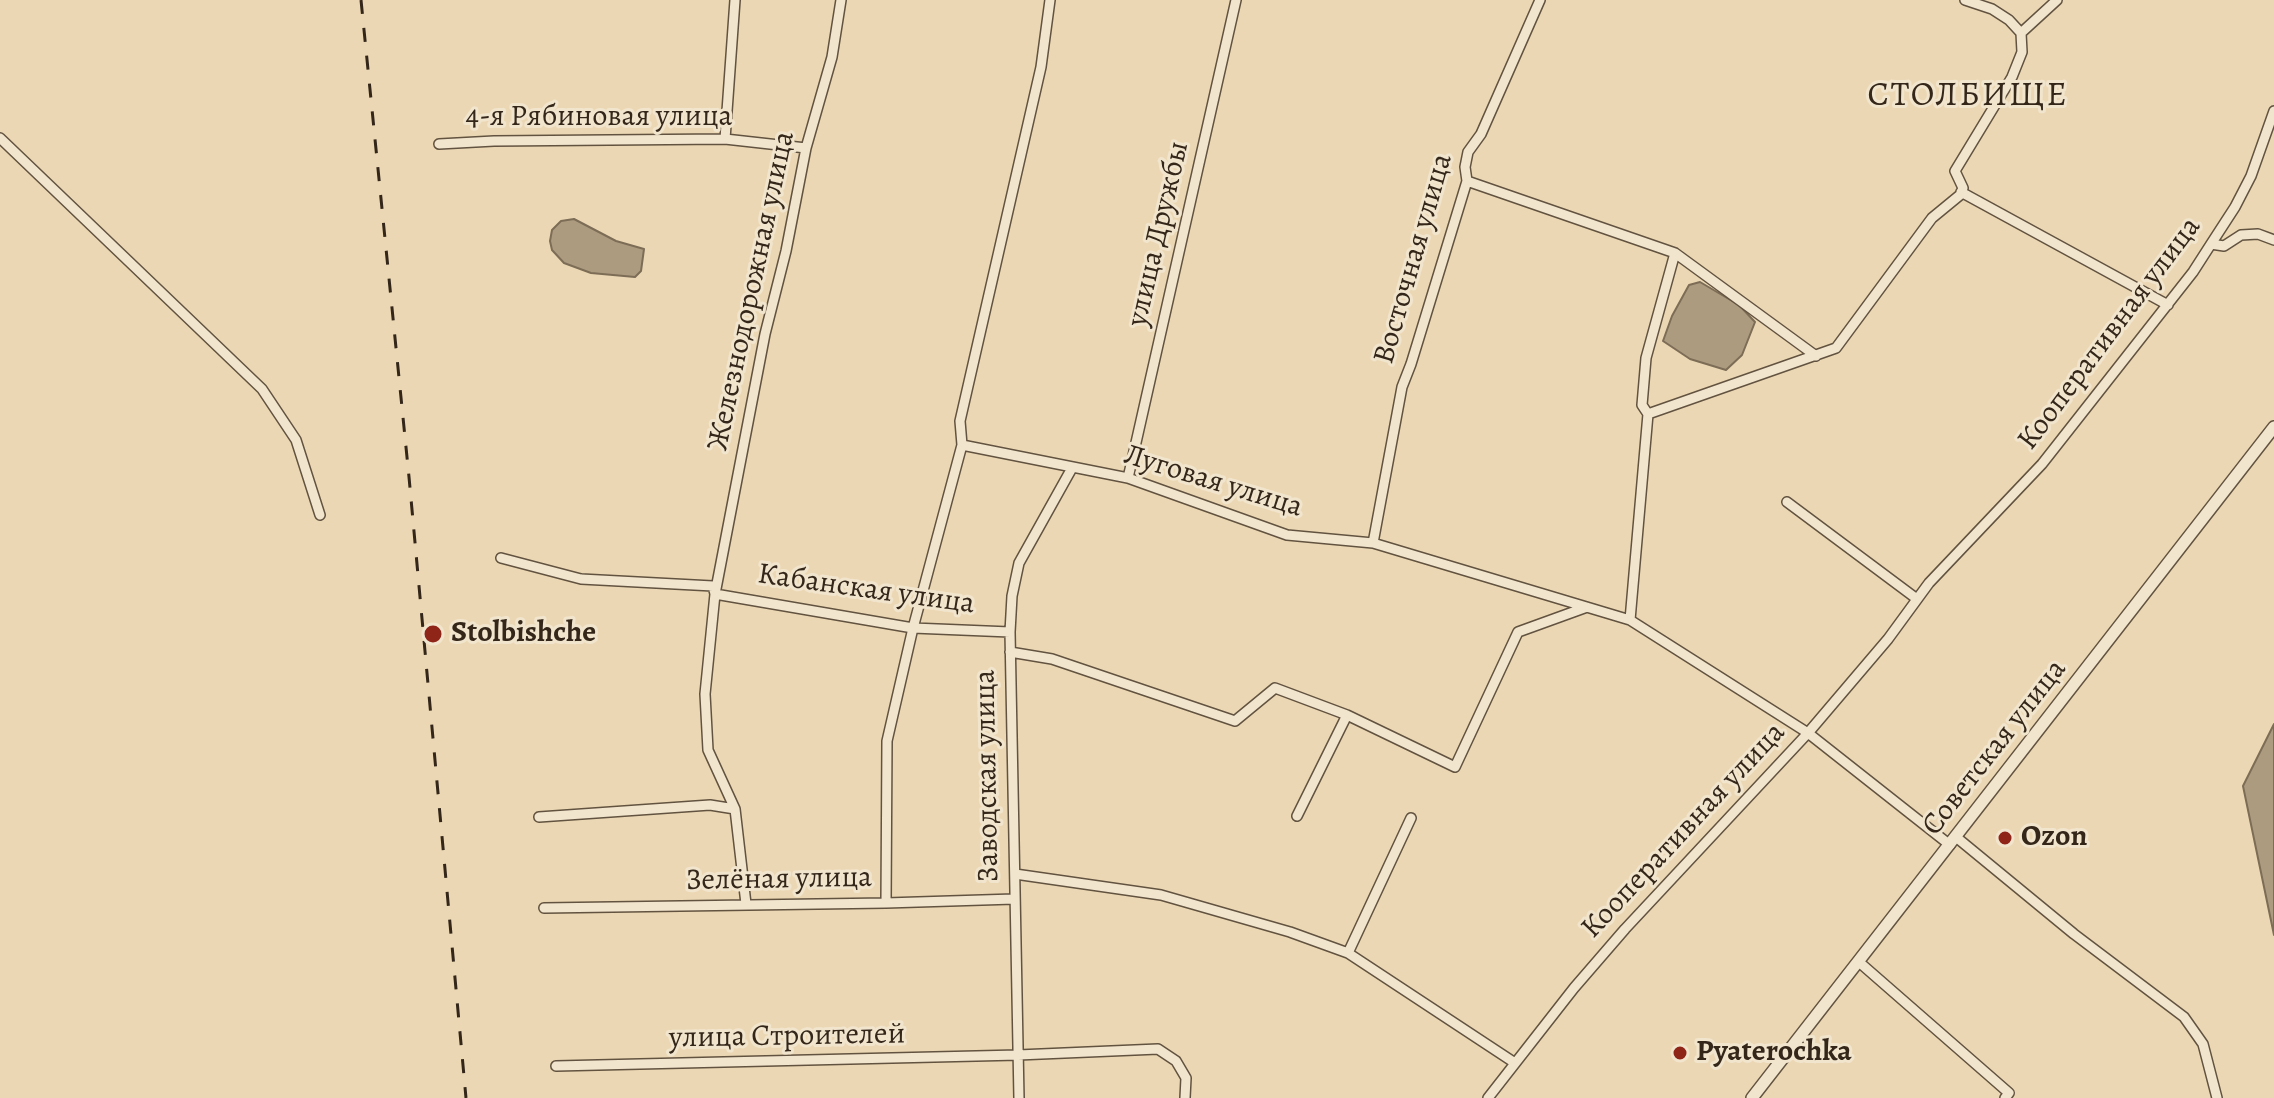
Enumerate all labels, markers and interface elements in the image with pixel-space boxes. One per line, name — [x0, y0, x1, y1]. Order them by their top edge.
district label: СТОЛБИЩЕ — [1867, 77, 2069, 117]
street label: 4-я Рябиновая улица — [466, 100, 732, 136]
street label: Железнодорожная улица — [701, 128, 803, 454]
street label: улица Дружбы — [1120, 138, 1198, 330]
street label: Восточная улица — [1367, 150, 1461, 368]
street label: Кооперативная улица — [2011, 210, 2209, 458]
street label: Луговая улица — [1119, 438, 1307, 526]
street label: Кабанская улица — [755, 557, 977, 623]
place label: Stolbishche — [451, 616, 596, 652]
marker: Stolbishche — [422, 623, 444, 645]
street label: Советская улица — [1915, 653, 2075, 843]
street label: Заводская улица — [968, 669, 1008, 883]
street label: Кооперативная улица — [1575, 715, 1793, 947]
place label: Ozon — [2021, 820, 2087, 856]
marker: Ozon — [1996, 829, 2014, 847]
street label: Зелёная улица — [686, 860, 872, 900]
street label: улица Строителей — [669, 1017, 905, 1057]
place label: Pyaterochka — [1696, 1035, 1852, 1071]
marker: Pyaterochka — [1671, 1044, 1689, 1062]

